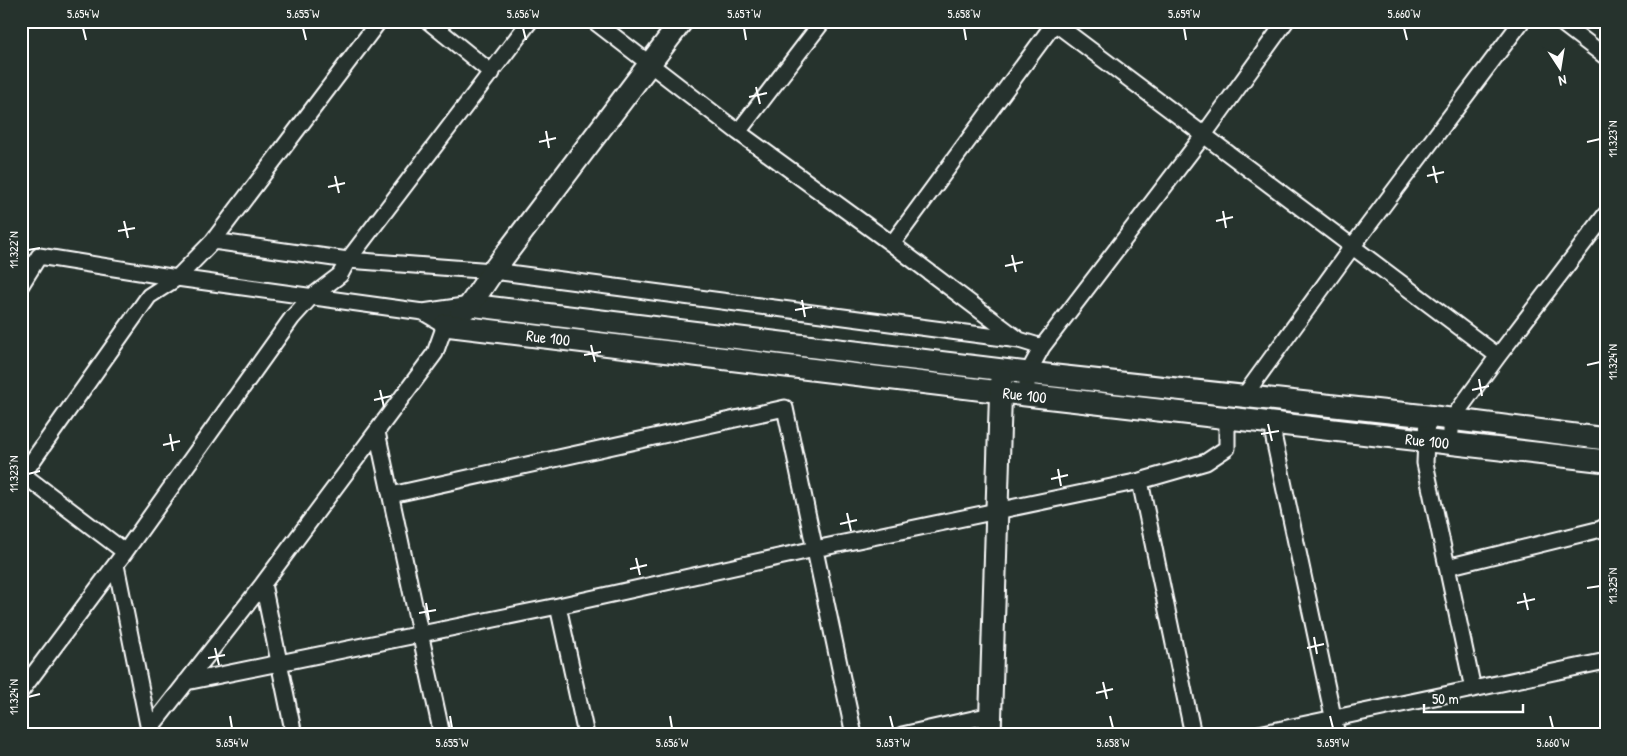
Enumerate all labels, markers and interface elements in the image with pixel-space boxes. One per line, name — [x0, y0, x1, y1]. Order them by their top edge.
text: 5.654°W — [67, 5, 100, 22]
text: 5.655°W — [287, 5, 320, 22]
text: 5.656°W — [507, 5, 540, 22]
text: 5.657°W — [727, 5, 761, 22]
text: 5.658°W — [948, 5, 981, 22]
text: 5.659°W — [1168, 5, 1201, 22]
text: 5.660°W — [1388, 5, 1421, 22]
north arrow — [1534, 42, 1584, 92]
text: N — [1557, 71, 1568, 91]
text: 11.323°N — [1604, 121, 1621, 157]
text: 11.322°N — [5, 231, 22, 269]
street label: Rue 100 — [525, 324, 571, 351]
text: 11.324°N — [1604, 344, 1621, 380]
street label: Rue 100 — [1002, 381, 1048, 408]
street label: Rue 100 — [1404, 427, 1450, 454]
text: 11.323°N — [5, 456, 22, 492]
text: 11.325°N — [1604, 568, 1621, 604]
text: 11.324°N — [5, 679, 22, 715]
scale bar — [1424, 681, 1523, 713]
text: 50 m — [1432, 688, 1459, 709]
text: 5.654°W — [216, 734, 249, 751]
text: 5.655°W — [436, 734, 469, 751]
text: 5.656°W — [656, 734, 689, 751]
text: 5.657°W — [876, 734, 910, 751]
text: 5.658°W — [1097, 734, 1130, 751]
text: 5.659°W — [1317, 734, 1350, 751]
text: 5.660°W — [1537, 734, 1570, 751]

